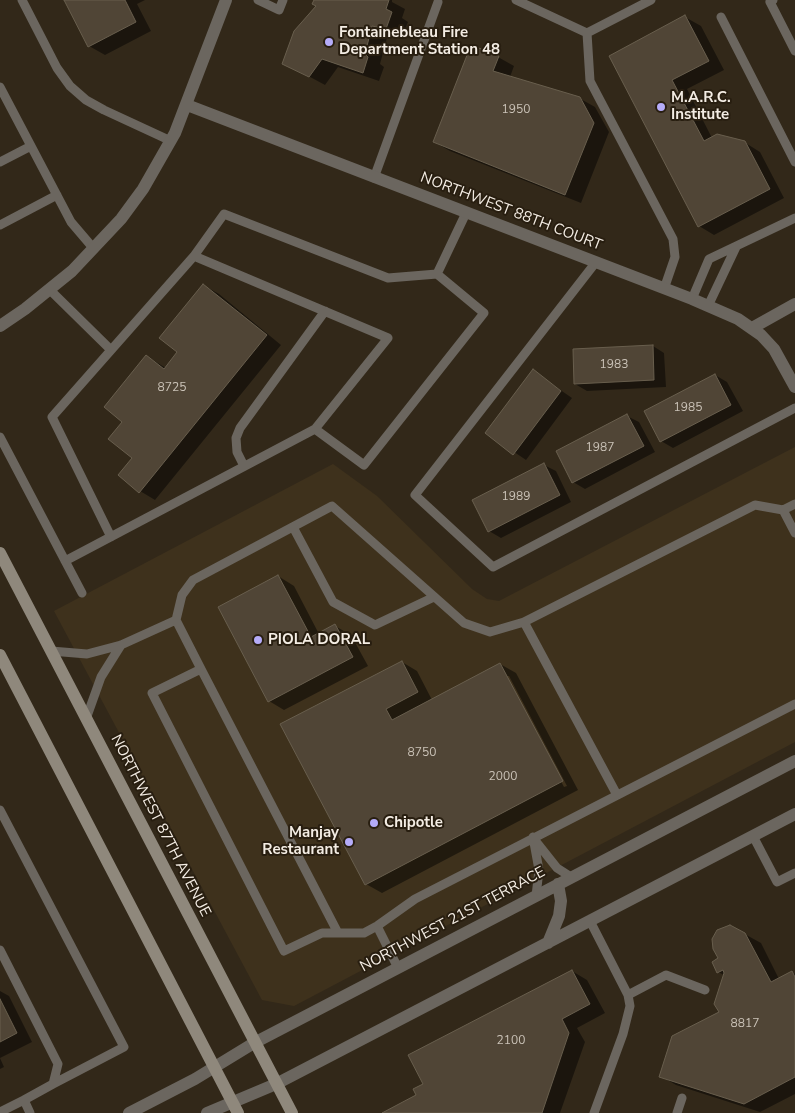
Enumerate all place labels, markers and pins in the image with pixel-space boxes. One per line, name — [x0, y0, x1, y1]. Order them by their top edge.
place label: Fontainebleau Fire Department Station 48 — [339, 24, 500, 59]
marker: Fontainebleau Fire Department Station 48 — [323, 36, 335, 48]
place label: M.A.R.C. Institute — [671, 89, 731, 124]
marker: M.A.R.C. Institute — [655, 101, 667, 113]
place label: PIOLA DORAL — [268, 631, 370, 649]
marker: PIOLA DORAL — [252, 634, 264, 646]
place label: Chipotle — [384, 814, 443, 832]
marker: Chipotle — [368, 817, 380, 829]
place label: Manjay Restaurant — [262, 824, 339, 859]
marker: Manjay Restaurant — [343, 836, 355, 848]

